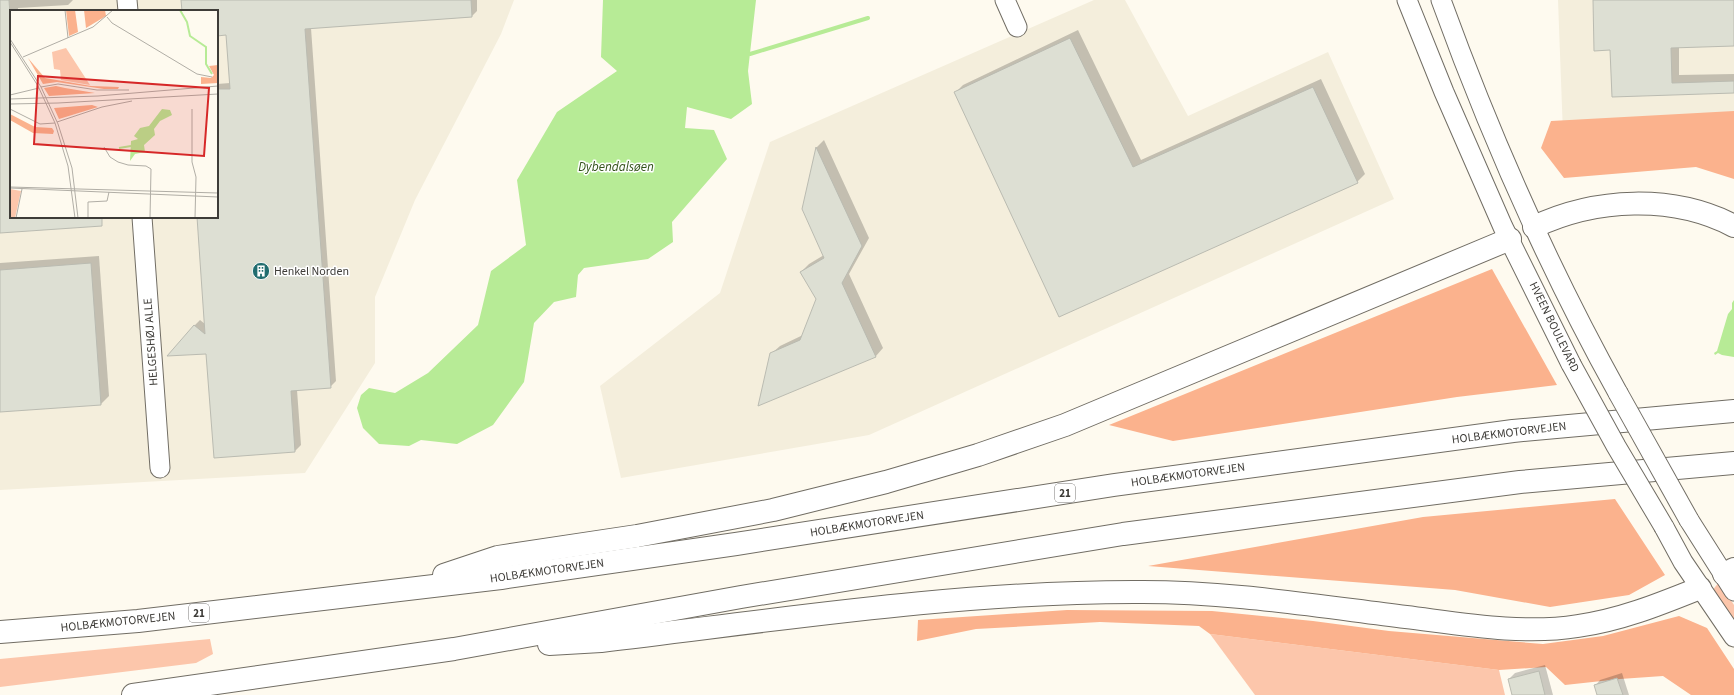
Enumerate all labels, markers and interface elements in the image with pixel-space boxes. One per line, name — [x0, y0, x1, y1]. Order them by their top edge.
inset map — [10, 10, 218, 218]
water label: Dybendalsøen — [578, 158, 654, 176]
building icon: Henkel Norden — [251, 261, 271, 281]
place label: Henkel Norden — [274, 263, 349, 280]
street label: HVEEN BOULEVARD — [1525, 279, 1583, 375]
street label: HELGESHØJ ALLE — [139, 298, 163, 386]
street label: HOLBÆKMOTORVEJEN — [1451, 418, 1567, 448]
street label: HOLBÆKMOTORVEJEN — [1130, 459, 1246, 491]
road number: 21 — [1055, 484, 1075, 502]
street label: HOLBÆKMOTORVEJEN — [809, 507, 925, 541]
street label: HOLBÆKMOTORVEJEN — [489, 555, 605, 587]
road number: 21 — [189, 604, 209, 622]
street label: HOLBÆKMOTORVEJEN — [60, 608, 176, 636]

